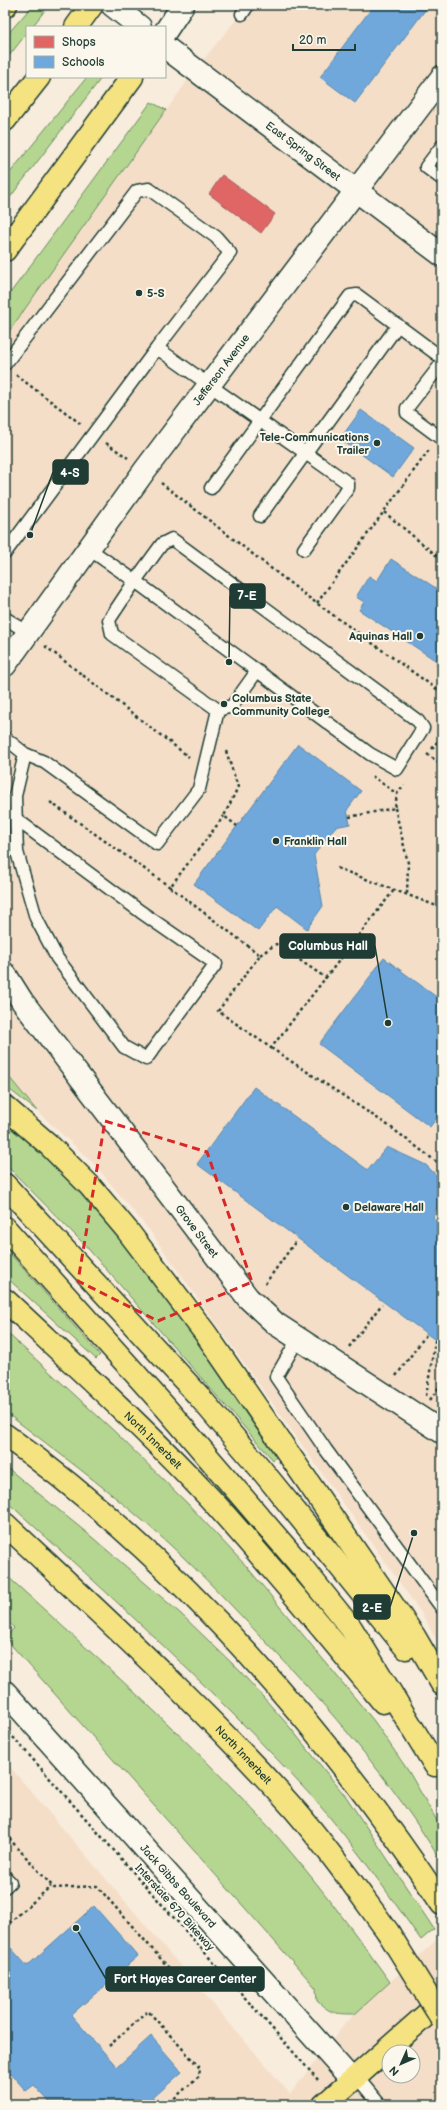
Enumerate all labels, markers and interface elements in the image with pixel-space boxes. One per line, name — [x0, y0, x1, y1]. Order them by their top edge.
legend — [26, 26, 166, 78]
scale bar — [293, 26, 355, 52]
text: 20 m — [299, 33, 326, 48]
text: Shops — [62, 35, 96, 50]
text: Schools — [62, 55, 105, 70]
street label: East Spring Street — [263, 119, 344, 184]
place label: 5-S — [147, 287, 165, 300]
marker: 5-S — [134, 288, 144, 298]
street label: Jefferson Avenue — [190, 331, 253, 408]
place label: Tele-Communications Trailer — [260, 431, 370, 457]
marker: Tele-Communications Trailer — [372, 438, 382, 448]
callout: 4-S — [53, 460, 88, 484]
text: 4-S — [60, 466, 80, 481]
callout: 7-E — [230, 584, 265, 608]
text: 7-E — [237, 589, 257, 604]
place label: Aquinas Hall — [348, 630, 412, 643]
marker: Aquinas Hall — [415, 631, 425, 641]
place label: Columbus State Community College — [232, 692, 330, 718]
marker: Columbus State Community College — [219, 699, 229, 709]
place label: Franklin Hall — [284, 835, 347, 848]
marker: Franklin Hall — [271, 836, 281, 846]
callout: Columbus Hall — [280, 934, 375, 958]
text: Columbus Hall — [288, 939, 368, 954]
place label: Delaware Hall — [354, 1201, 424, 1214]
street label: Grove Street — [172, 1202, 221, 1261]
marker: Delaware Hall — [341, 1202, 351, 1212]
street label: North Innerbelt — [121, 1409, 185, 1472]
callout: 2-E — [354, 1595, 390, 1619]
text: 2-E — [362, 1601, 382, 1616]
street label: North Innerbelt — [212, 1723, 275, 1788]
street label: Jack Gibbs Boulevard — [137, 1842, 219, 1931]
street label: Interstate 670 Bikeway — [132, 1861, 217, 1953]
callout: Fort Hayes Career Center — [106, 1967, 264, 1991]
text: Fort Hayes Career Center — [114, 1972, 256, 1987]
north arrow — [381, 2044, 421, 2084]
text: N — [387, 2063, 402, 2078]

